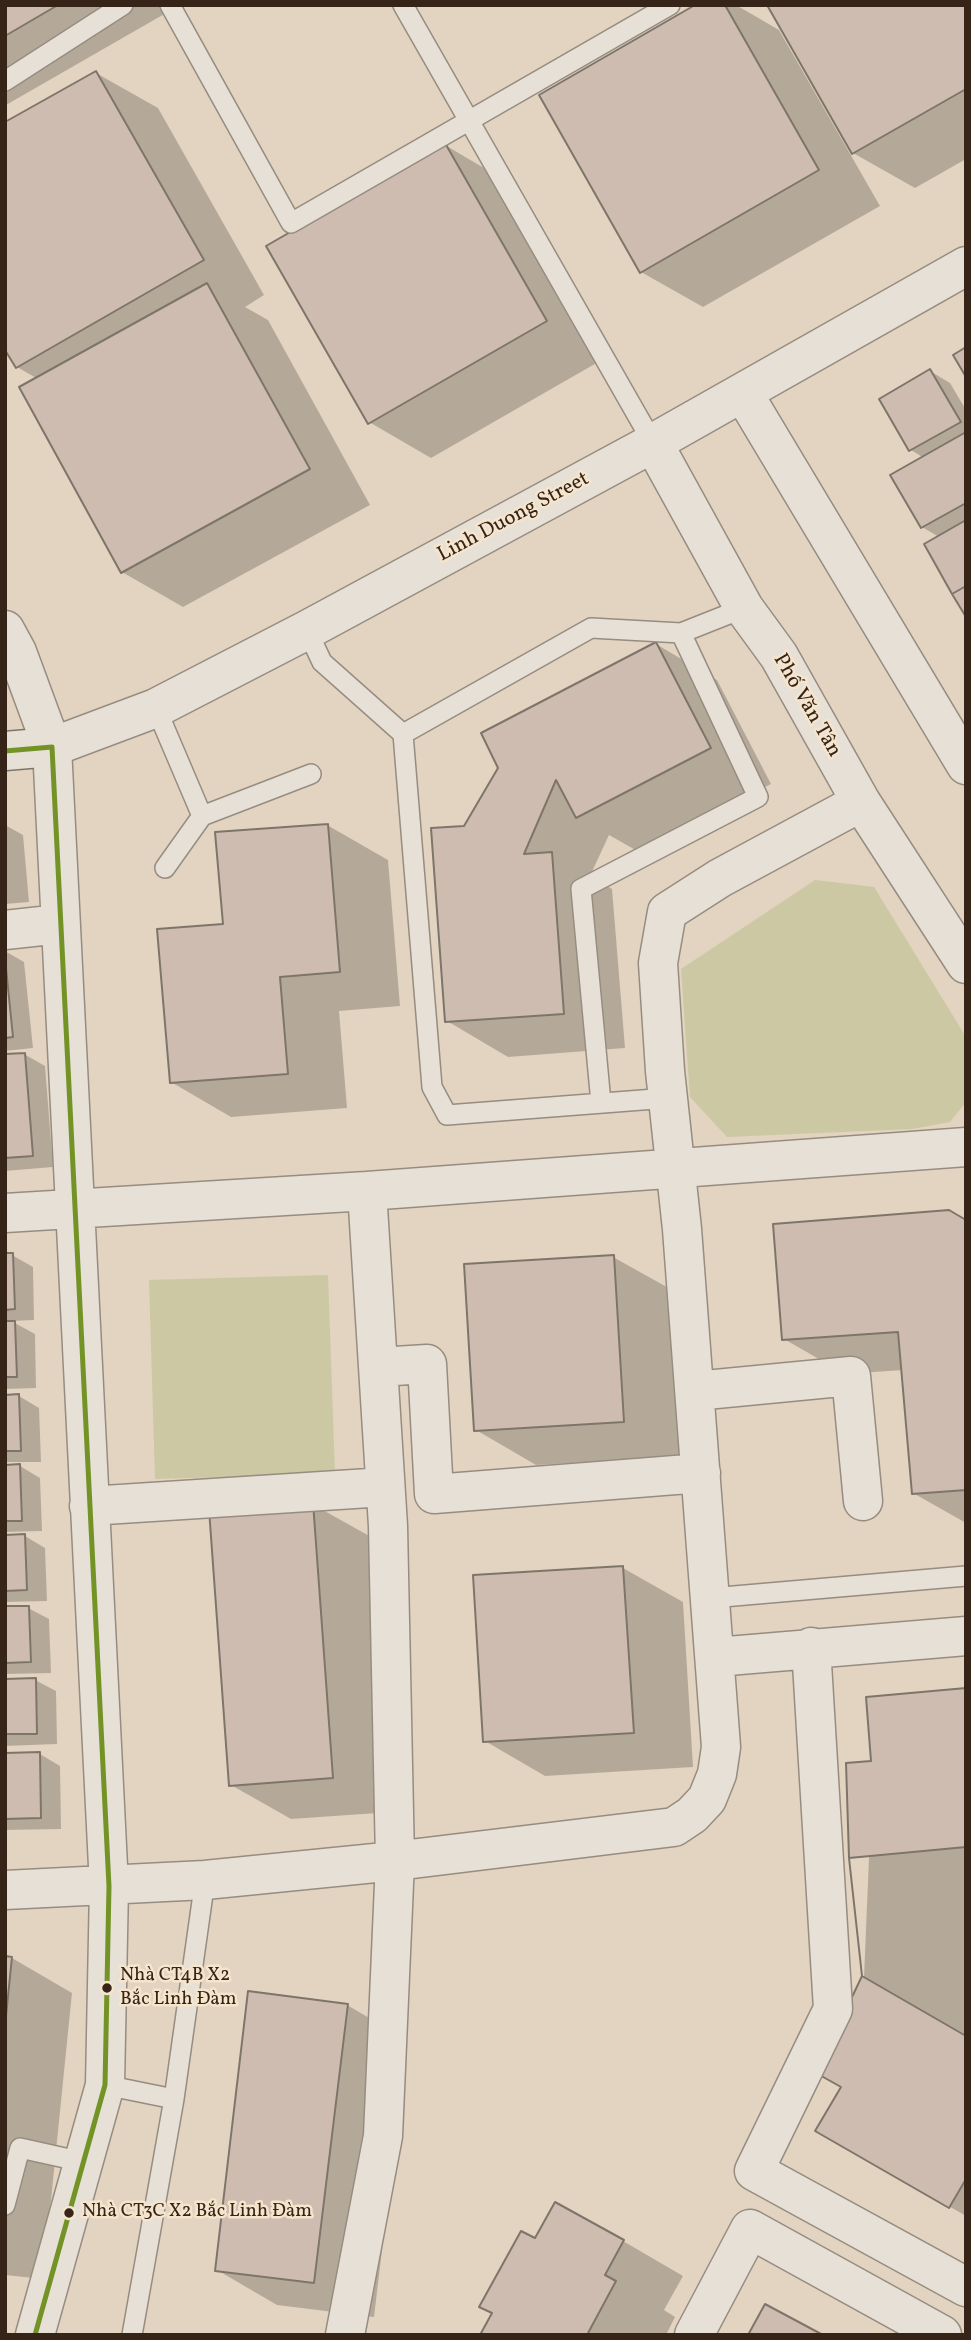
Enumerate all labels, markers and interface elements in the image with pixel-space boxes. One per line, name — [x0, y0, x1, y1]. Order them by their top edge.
street label: Linh Duong Street — [434, 467, 594, 569]
street label: Phố Văn Tân — [766, 650, 846, 762]
place label: Nhà CT4B X2 Bắc Linh Đàm — [120, 1966, 237, 2010]
marker: Nhà CT4B X2 Bắc Linh Đàm — [100, 1981, 114, 1995]
place label: Nhà CT3C X2 Bắc Linh Đàm — [82, 2202, 312, 2224]
marker: Nhà CT3C X2 Bắc Linh Đàm — [62, 2206, 76, 2220]

